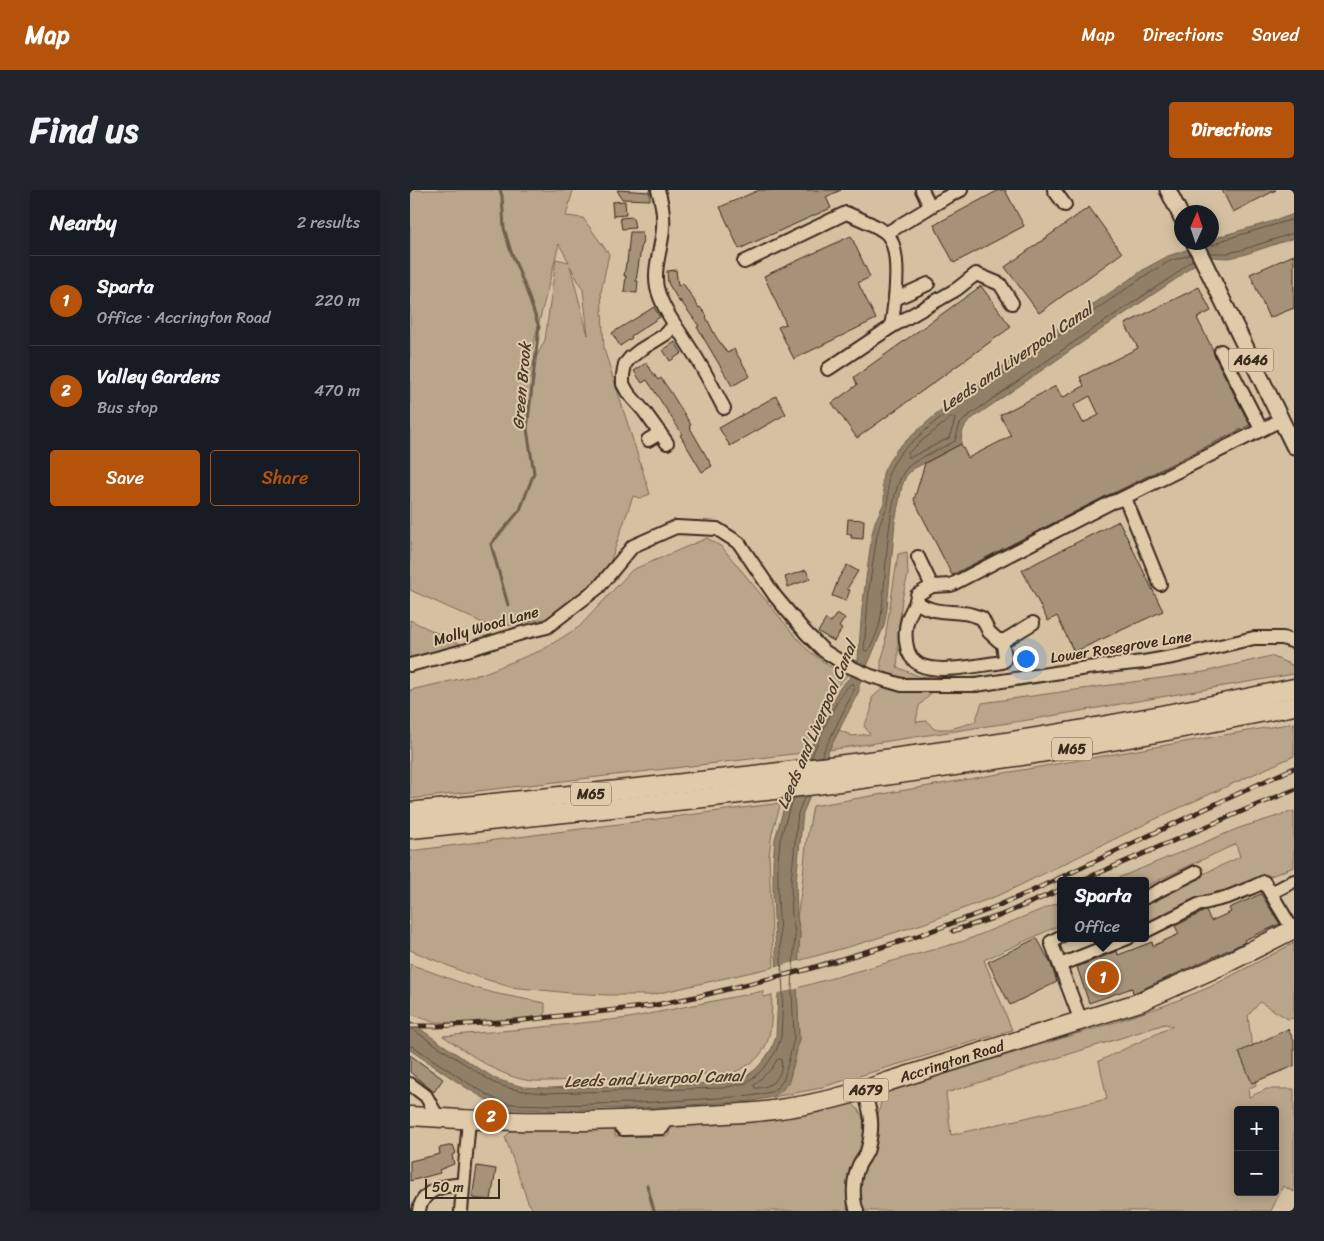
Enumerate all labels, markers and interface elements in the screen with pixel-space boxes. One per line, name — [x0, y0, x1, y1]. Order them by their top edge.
text: Map — [25, 14, 69, 56]
text: Map — [1082, 19, 1115, 51]
text: Directions — [1143, 19, 1224, 51]
text: Saved — [1252, 19, 1299, 51]
text: Find us — [30, 99, 138, 161]
button: Directions — [1169, 102, 1294, 158]
text: Nearby — [50, 204, 116, 242]
north arrow — [1174, 205, 1219, 250]
text: 2 results — [297, 208, 360, 237]
text: Sparta — [97, 270, 154, 303]
text: 1 — [63, 286, 69, 315]
text: 220 m — [315, 286, 360, 315]
water label: Leeds and Liverpool Canal — [934, 293, 1102, 420]
text: Office · Accrington Road — [97, 303, 270, 332]
water label: Green Brook — [503, 339, 540, 431]
road number: A646 — [1228, 348, 1274, 372]
text: Valley Gardens — [97, 360, 220, 393]
text: 2 — [61, 376, 71, 405]
text: 470 m — [314, 376, 360, 405]
text: Bus stop — [97, 393, 158, 422]
button: Save — [50, 450, 200, 506]
button: Share — [210, 450, 360, 506]
street label: Molly Wood Lane — [430, 598, 542, 653]
street label: Lower Rosegrove Lane — [1048, 623, 1194, 671]
water label: Leeds and Liverpool Canal — [768, 634, 866, 814]
your location — [1013, 646, 1039, 672]
road number: M65 — [1052, 738, 1092, 760]
road number: M65 — [571, 782, 611, 806]
popup — [1057, 877, 1149, 942]
text: Sparta — [1075, 879, 1131, 912]
text: Office — [1075, 912, 1120, 941]
pin: 1 — [1087, 958, 1119, 996]
street label: Accrington Road — [895, 1032, 1008, 1091]
water label: Leeds and Liverpool Canal — [564, 1061, 748, 1096]
road number: A679 — [844, 1078, 888, 1102]
pin: 2 — [475, 1097, 507, 1135]
map controls — [1234, 1106, 1279, 1196]
button: + — [1234, 1106, 1279, 1151]
button: − — [1234, 1151, 1279, 1196]
text: 50 m — [432, 1175, 464, 1200]
scale bar — [425, 1176, 500, 1199]

